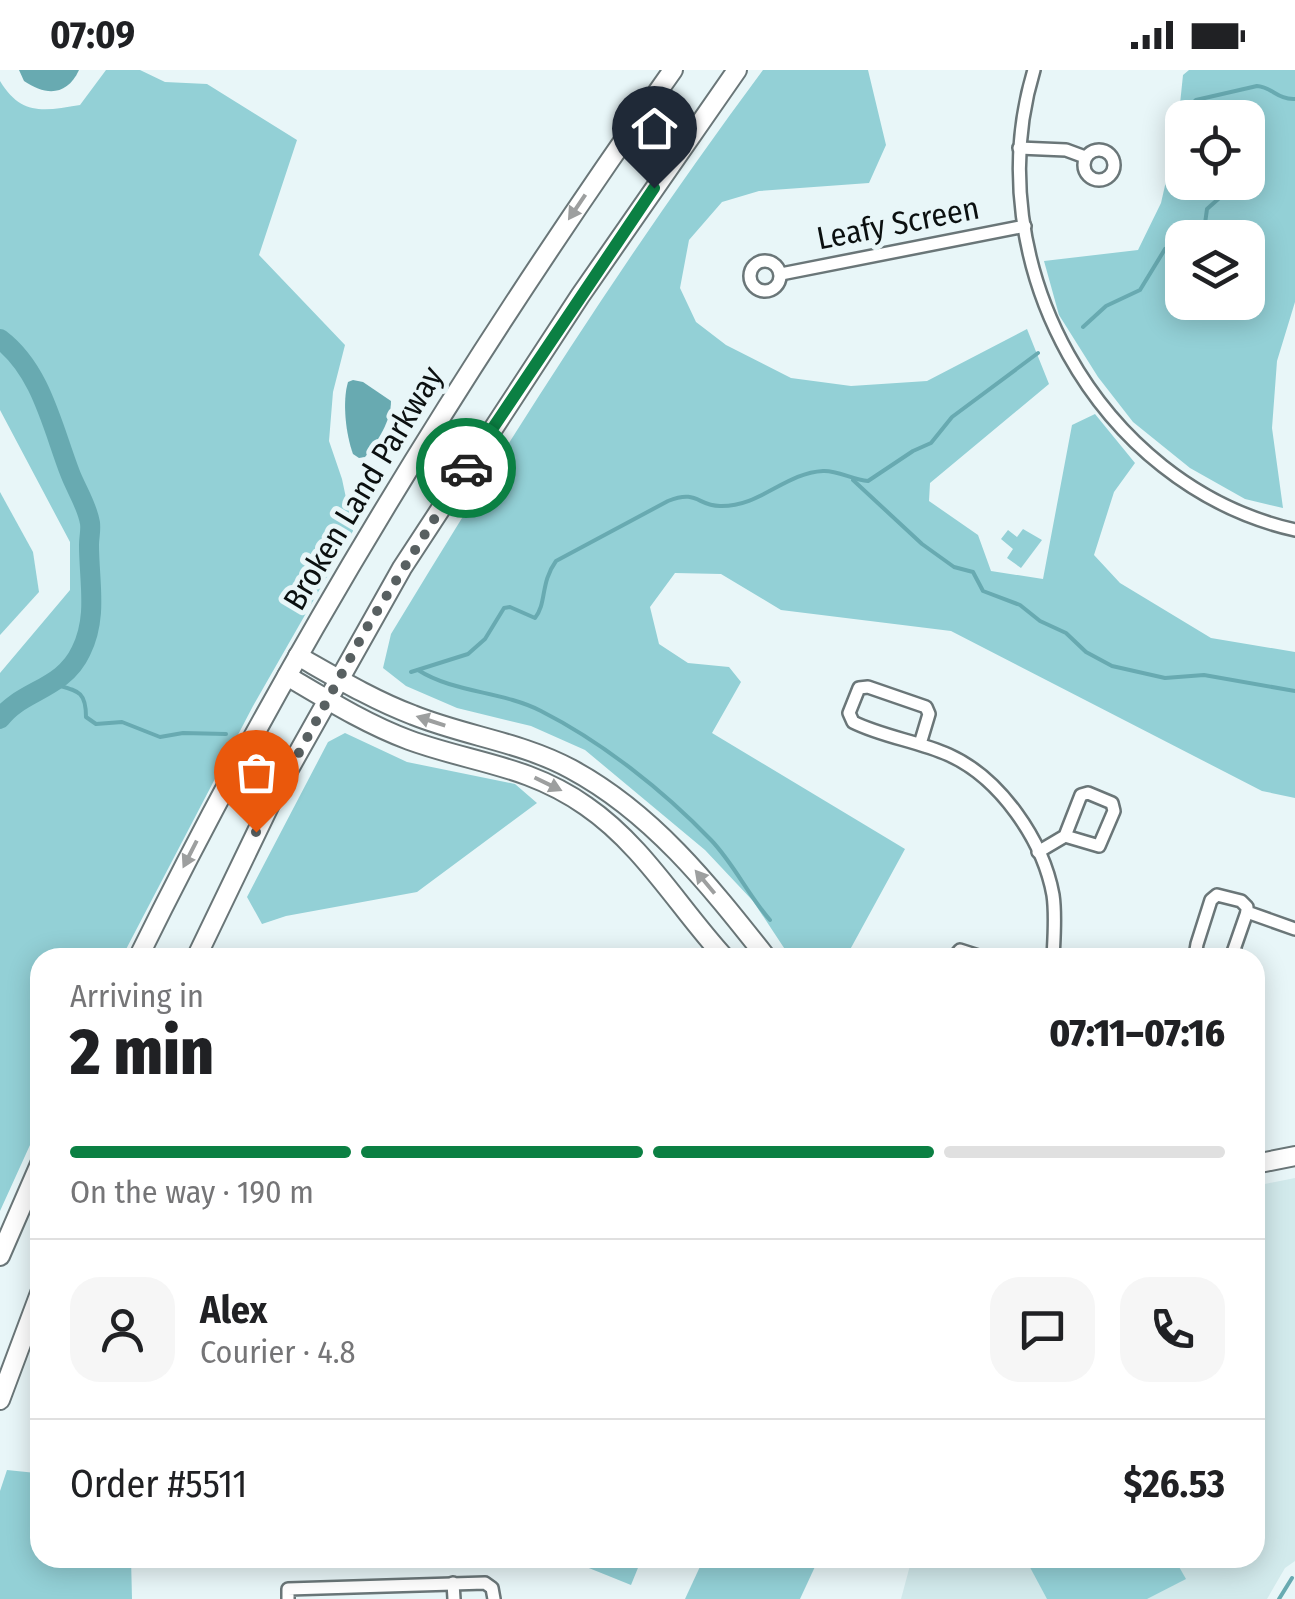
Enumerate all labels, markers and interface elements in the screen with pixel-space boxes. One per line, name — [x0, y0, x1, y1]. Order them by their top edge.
text: 07:09 — [50, 12, 135, 58]
pin — [612, 86, 697, 189]
map controls — [1165, 100, 1265, 320]
button: locate — [1165, 100, 1265, 200]
icon: home — [627, 101, 682, 156]
street label: Leafy Screen — [814, 189, 982, 257]
one-way arrow — [568, 194, 587, 221]
button: layers — [1165, 220, 1265, 320]
street label: Broken Land Parkway — [275, 359, 451, 617]
courier — [416, 418, 516, 518]
icon: car — [439, 441, 494, 496]
one-way arrow — [415, 713, 446, 728]
pin — [214, 730, 299, 833]
icon: bag — [229, 745, 284, 800]
one-way arrow — [533, 775, 562, 792]
one-way arrow — [182, 839, 199, 868]
one-way arrow — [695, 869, 717, 894]
text: Arriving in — [70, 977, 204, 1015]
text: 07:11–07:16 — [1049, 1010, 1225, 1056]
text: 2 min — [70, 1013, 214, 1091]
text: On the way · 190 m — [70, 1173, 314, 1211]
button: person — [70, 1277, 175, 1382]
button: chat — [990, 1277, 1095, 1382]
button: phone — [1120, 1277, 1225, 1382]
text: Alex — [200, 1287, 267, 1333]
text: Courier · 4.8 — [200, 1333, 356, 1371]
text: Order #5511 — [70, 1461, 247, 1507]
text: $26.53 — [1124, 1461, 1225, 1507]

